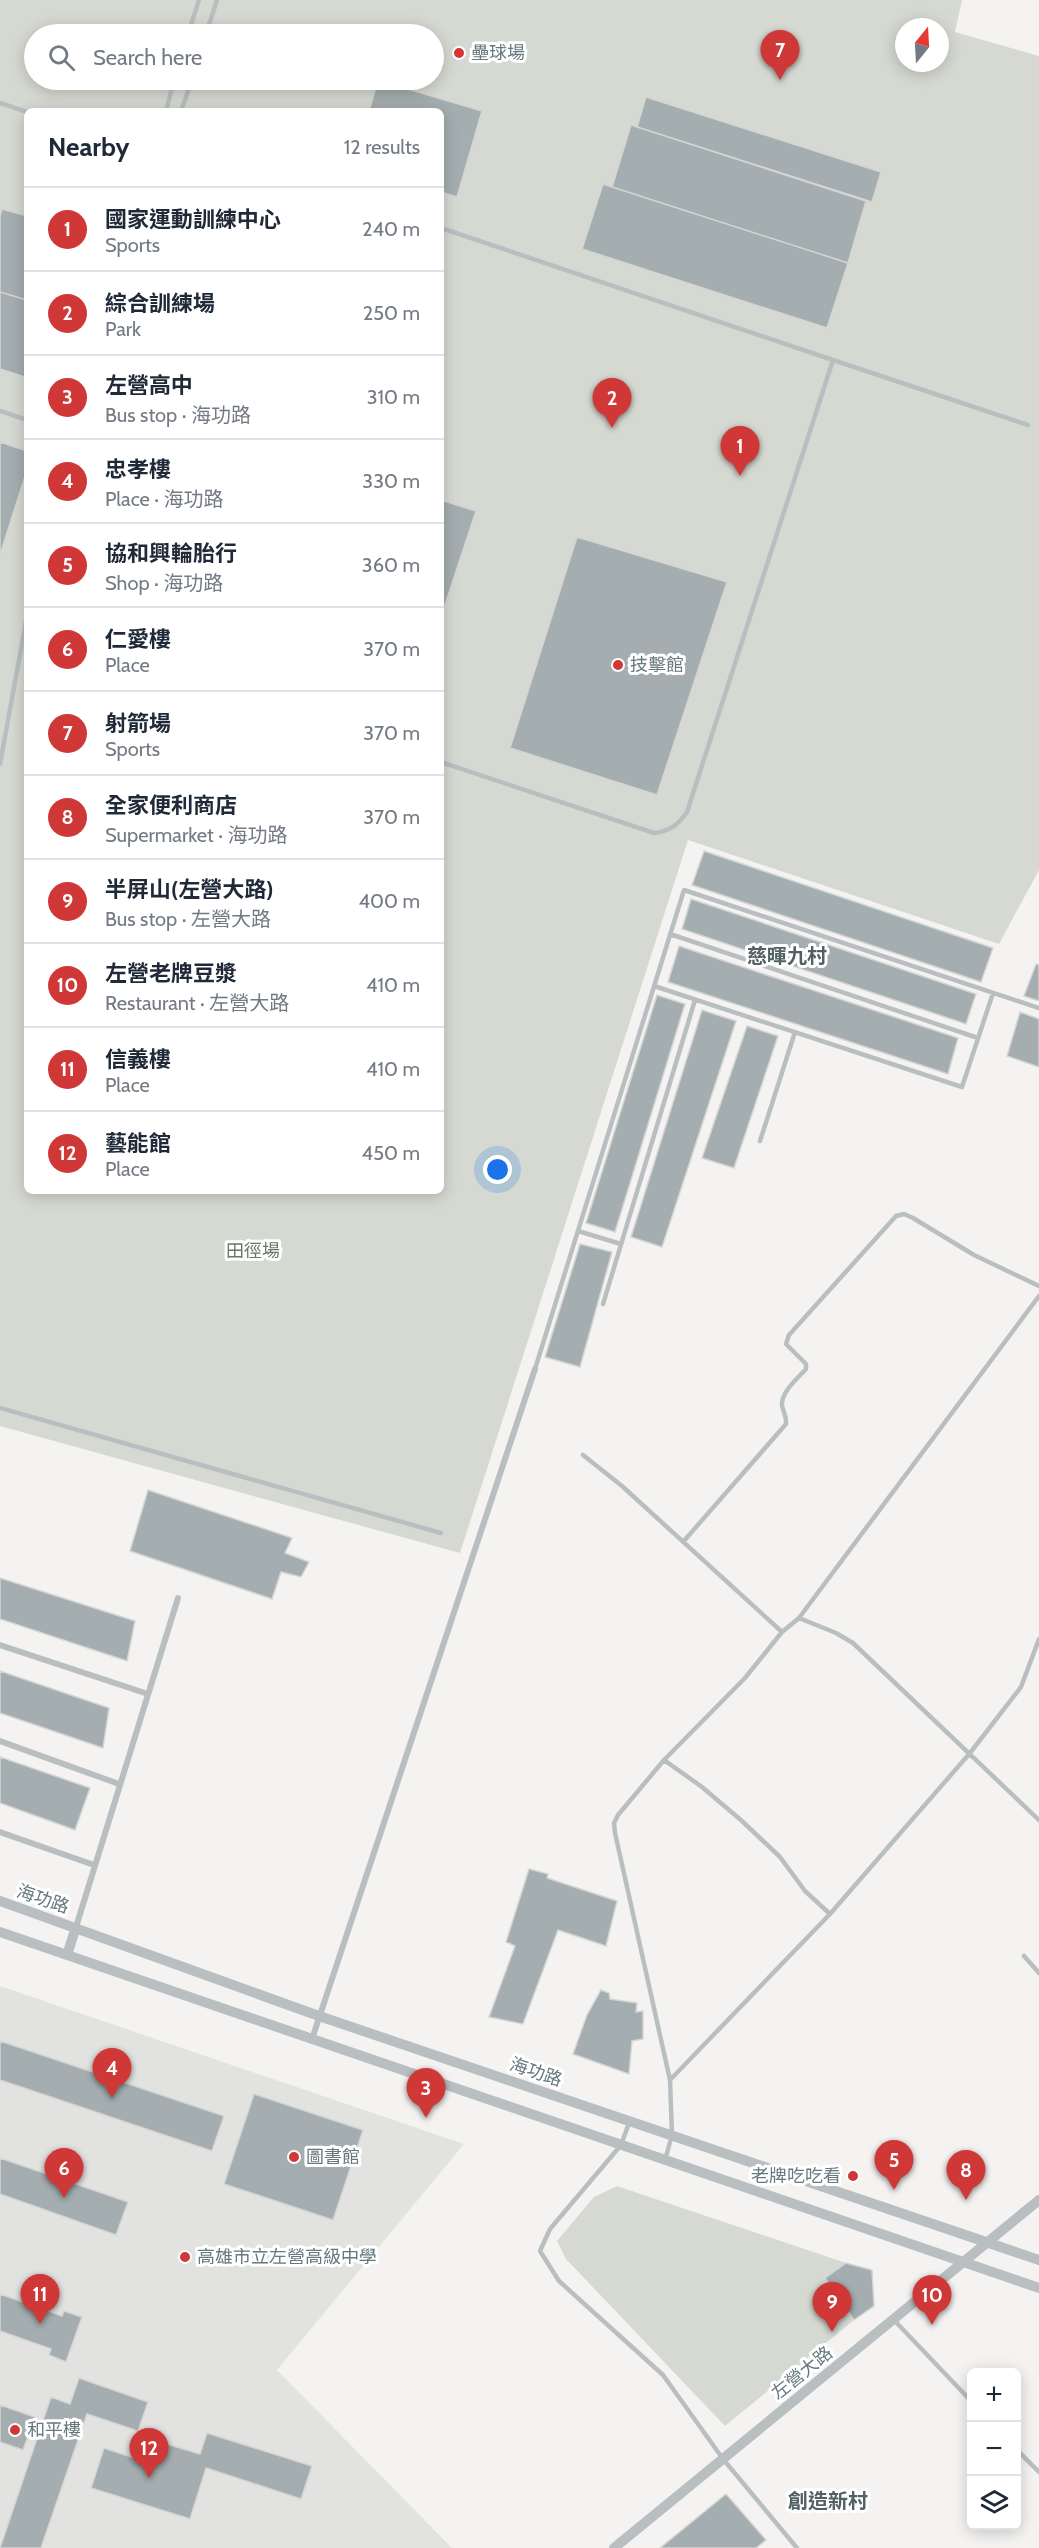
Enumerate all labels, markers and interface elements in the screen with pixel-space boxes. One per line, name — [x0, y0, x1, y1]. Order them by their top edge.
north arrow — [895, 18, 949, 72]
search box — [24, 24, 444, 90]
pin: 7 — [760, 31, 800, 80]
icon: search — [45, 41, 78, 74]
place label: 壘球場 — [471, 42, 525, 64]
text: Search here — [93, 44, 202, 71]
marker: 壘球場 — [452, 46, 466, 60]
text: Nearby — [48, 131, 129, 163]
text: 12 results — [344, 135, 420, 159]
text: 國家運動訓練中心 — [105, 206, 281, 233]
text: 1 — [64, 217, 71, 241]
text: 240 m — [362, 217, 420, 241]
text: Sports — [105, 233, 160, 257]
text: 綜合訓練場 — [105, 290, 215, 317]
text: 2 — [62, 301, 73, 325]
text: 250 m — [363, 301, 420, 325]
text: Park — [105, 317, 141, 341]
text: 左營高中 — [105, 372, 193, 399]
pin: 2 — [592, 378, 632, 428]
text: 3 — [62, 385, 73, 409]
text: 310 m — [367, 385, 420, 409]
text: Bus stop · 海功路 — [105, 403, 251, 427]
pin: 1 — [720, 426, 760, 476]
text: 忠孝樓 — [105, 456, 171, 483]
text: 4 — [61, 469, 74, 493]
text: 330 m — [362, 469, 420, 493]
text: Place · 海功路 — [105, 487, 224, 511]
text: 協和興輪胎行 — [105, 540, 237, 567]
text: 5 — [62, 553, 73, 577]
text: 360 m — [362, 553, 420, 577]
text: Shop · 海功路 — [105, 571, 223, 595]
text: 仁愛樓 — [105, 626, 171, 653]
text: 6 — [62, 637, 73, 661]
text: 370 m — [363, 637, 420, 661]
text: Place — [105, 653, 150, 677]
place label: 技擊館 — [630, 654, 684, 676]
marker: 技擊館 — [611, 658, 625, 672]
text: 射箭場 — [105, 710, 171, 737]
text: 7 — [62, 721, 73, 745]
text: 370 m — [363, 721, 420, 745]
text: Sports — [105, 737, 160, 761]
text: 全家便利商店 — [105, 792, 237, 819]
text: 8 — [61, 805, 74, 829]
text: 370 m — [363, 805, 420, 829]
text: Supermarket · 海功路 — [105, 823, 287, 847]
text: 半屏山(左營大路) — [105, 876, 273, 903]
text: 9 — [62, 889, 73, 913]
text: 400 m — [358, 889, 420, 913]
text: Bus stop · 左營大路 — [105, 907, 271, 931]
district label: 慈暉九村 — [747, 944, 827, 968]
text: 左營老牌豆漿 — [105, 960, 237, 987]
text: 10 — [57, 973, 78, 997]
text: 410 m — [366, 973, 420, 997]
text: Restaurant · 左營大路 — [105, 991, 289, 1015]
text: 信義樓 — [105, 1046, 171, 1073]
text: 11 — [60, 1057, 75, 1081]
text: 410 m — [366, 1057, 420, 1081]
text: Place — [105, 1073, 150, 1097]
text: 藝能館 — [105, 1130, 171, 1157]
text: 12 — [59, 1141, 76, 1165]
text: 450 m — [362, 1141, 420, 1165]
your location — [483, 1155, 512, 1184]
text: Place — [105, 1157, 150, 1181]
park label: 田徑場 — [226, 1240, 280, 1262]
street label: 海功路 — [14, 1880, 72, 1918]
pin: 4 — [92, 2048, 132, 2098]
street label: 海功路 — [507, 2053, 565, 2091]
pin: 3 — [406, 2068, 446, 2118]
pin: 5 — [874, 2140, 914, 2190]
place label: 圖書館 — [306, 2146, 360, 2168]
pin: 6 — [44, 2148, 84, 2198]
marker: 圖書館 — [287, 2150, 301, 2164]
pin: 8 — [946, 2150, 986, 2200]
place label: 老牌吃吃看 — [751, 2165, 841, 2187]
marker: 老牌吃吃看 — [846, 2169, 860, 2183]
place label: 高雄市立左營高級中學 — [197, 2246, 377, 2268]
marker: 高雄市立左營高級中學 — [178, 2250, 192, 2264]
pin: 11 — [20, 2274, 60, 2324]
pin: 10 — [912, 2276, 952, 2325]
pin: 9 — [812, 2282, 852, 2332]
street label: 左營大路 — [767, 2342, 837, 2404]
map controls — [967, 2368, 1021, 2530]
button: + — [967, 2368, 1021, 2422]
place label: 和平樓 — [27, 2419, 81, 2441]
button: − — [967, 2422, 1021, 2476]
marker: 和平樓 — [8, 2423, 22, 2437]
pin: 12 — [130, 2428, 168, 2478]
button: layers — [967, 2476, 1021, 2530]
district label: 創造新村 — [788, 2489, 868, 2513]

